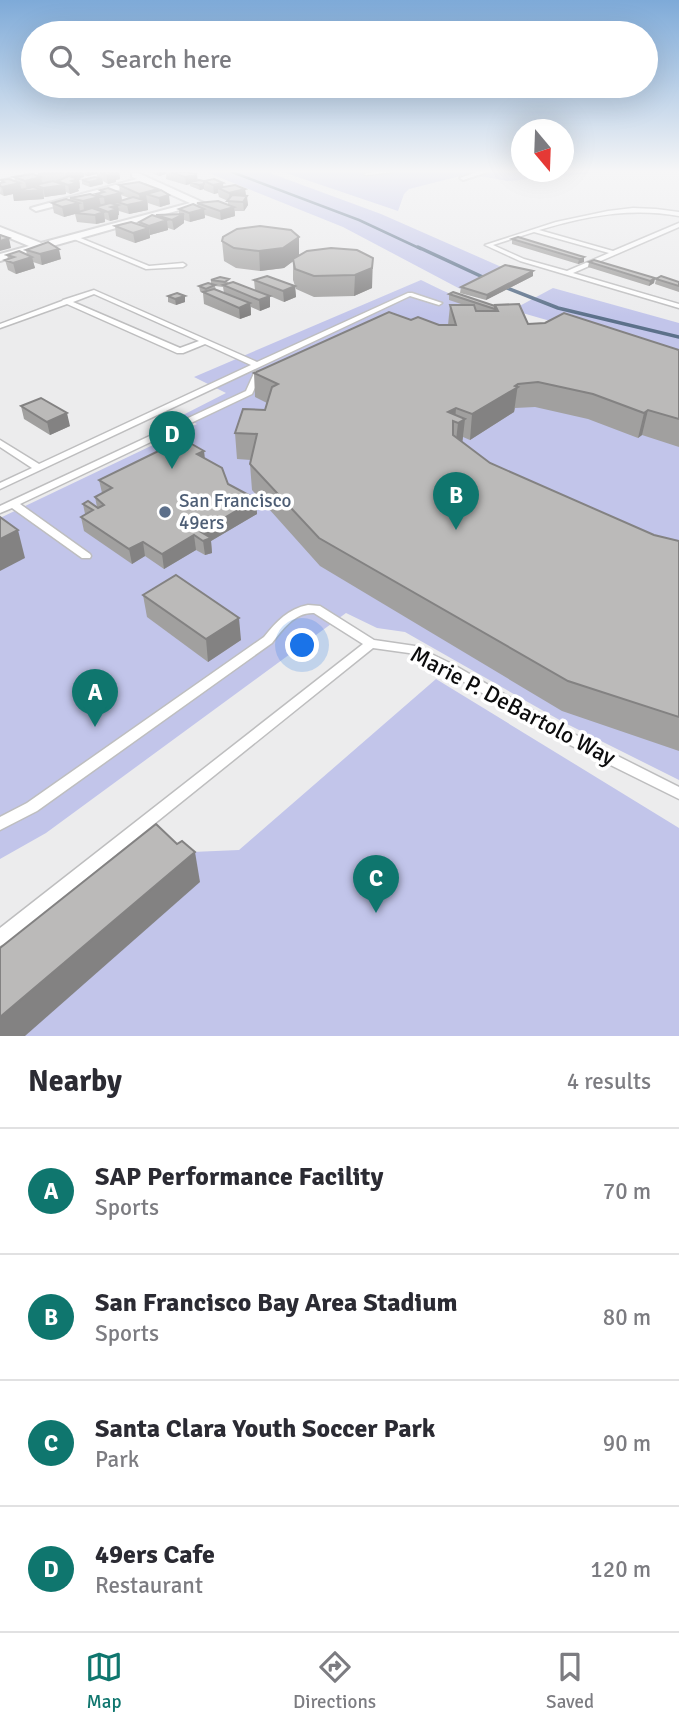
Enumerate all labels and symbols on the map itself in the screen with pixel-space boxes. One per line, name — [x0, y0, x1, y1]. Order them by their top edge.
north arrow — [511, 119, 574, 182]
pin: D — [149, 411, 195, 469]
pin: B — [433, 472, 479, 530]
place label: San Francisco 49ers — [179, 489, 292, 535]
marker: San Francisco 49ers — [157, 504, 173, 520]
your location — [285, 628, 319, 662]
street label: Marie P. DeBartolo Way — [405, 640, 621, 772]
pin: A — [72, 669, 118, 727]
pin: C — [353, 855, 399, 913]

